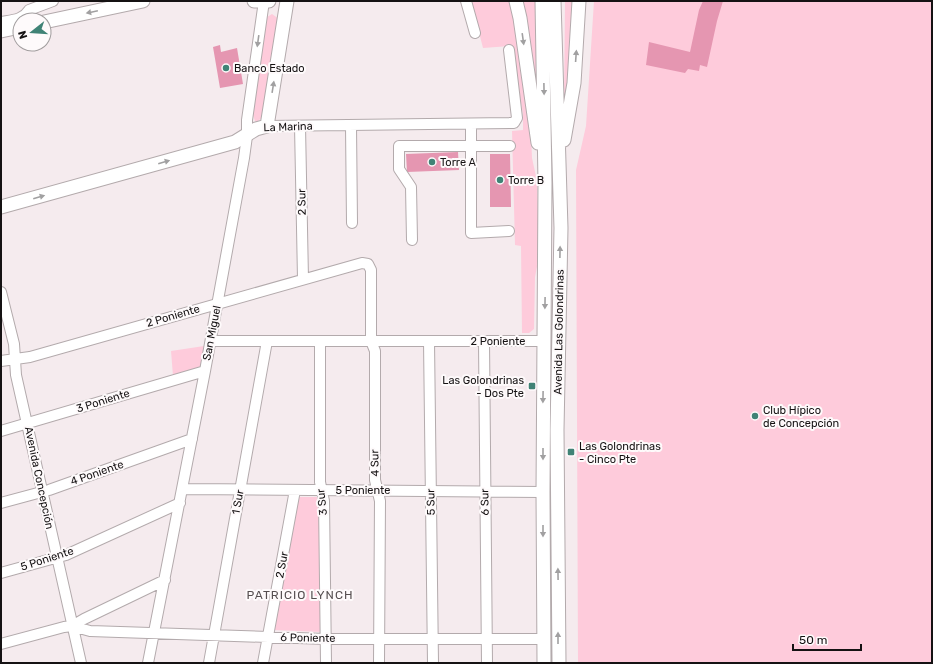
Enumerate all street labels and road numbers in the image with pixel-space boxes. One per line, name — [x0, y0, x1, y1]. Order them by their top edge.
street label: La Marina — [263, 120, 313, 134]
street label: 2 Sur — [295, 188, 309, 216]
street label: Avenida Las Golondrinas — [551, 269, 567, 395]
street label: 2 Poniente — [145, 302, 201, 330]
street label: San Miguel — [200, 304, 224, 362]
street label: 2 Poniente — [471, 335, 526, 348]
street label: 3 Poniente — [75, 387, 131, 415]
street label: Avenida Concepción — [22, 426, 56, 530]
street label: 4 Sur — [368, 448, 382, 477]
street label: 4 Poniente — [69, 458, 125, 488]
street label: 5 Poniente — [335, 484, 391, 497]
street label: 3 Sur — [314, 487, 330, 516]
street label: 1 Sur — [229, 488, 247, 515]
street label: 5 Sur — [424, 488, 438, 516]
street label: 6 Sur — [478, 488, 492, 516]
street label: 5 Poniente — [19, 544, 75, 574]
street label: 2 Sur — [273, 550, 291, 579]
street label: 6 Poniente — [280, 631, 336, 645]

